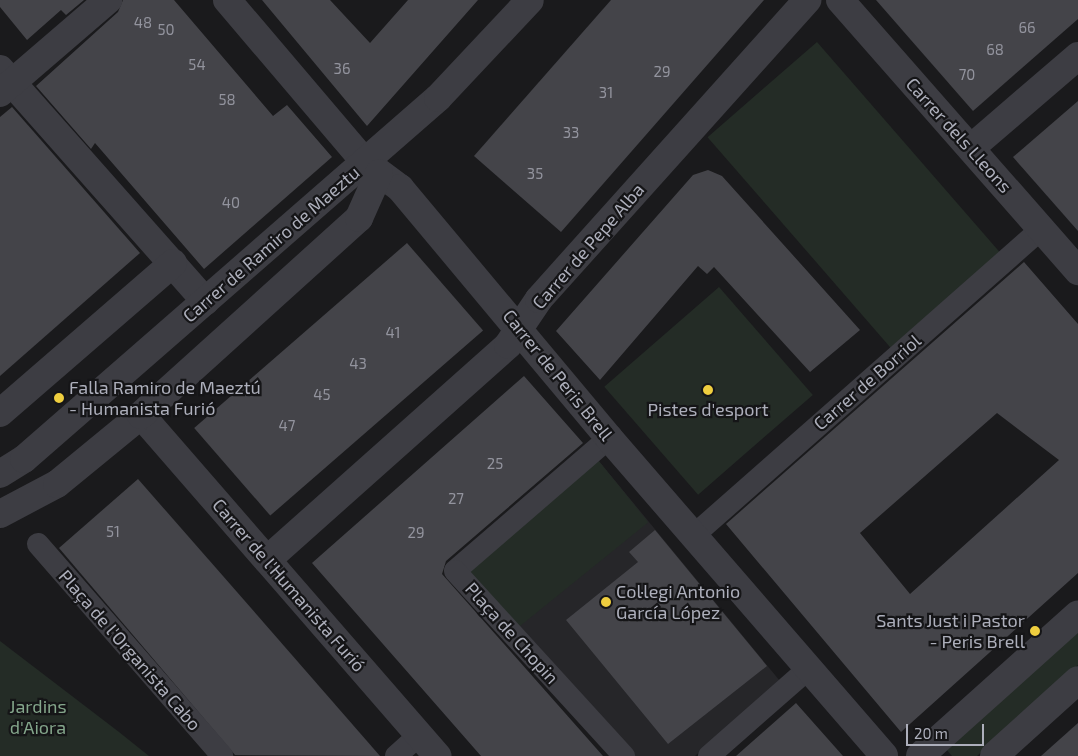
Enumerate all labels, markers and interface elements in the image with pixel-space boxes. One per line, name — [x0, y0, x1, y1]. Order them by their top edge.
house number: 48 — [134, 14, 152, 32]
house number: 66 — [1018, 19, 1036, 37]
house number: 50 — [157, 21, 175, 39]
house number: 68 — [986, 41, 1004, 59]
house number: 54 — [188, 56, 206, 74]
house number: 36 — [334, 60, 350, 78]
house number: 29 — [653, 63, 671, 81]
house number: 70 — [959, 66, 975, 84]
street label: Carrer dels Lleons — [902, 73, 1016, 197]
house number: 31 — [599, 84, 613, 102]
house number: 58 — [218, 91, 236, 109]
house number: 33 — [563, 124, 579, 142]
street label: Carrer de Ramiro de Maeztu — [178, 161, 364, 327]
house number: 35 — [527, 165, 543, 183]
street label: Carrer de Pepe Alba — [527, 178, 649, 314]
house number: 40 — [222, 194, 240, 212]
street label: Carrer de Peris Brell — [498, 305, 618, 445]
house number: 41 — [385, 324, 401, 342]
street label: Carrer de Borriol — [809, 330, 925, 434]
house number: 43 — [349, 355, 367, 373]
place label: Falla Ramiro de Maeztú - Humanista Furió — [69, 377, 261, 419]
marker: Pistes d'esport — [702, 384, 714, 396]
house number: 45 — [313, 386, 331, 404]
marker: Falla Ramiro de Maeztú - Humanista Furió — [53, 392, 65, 404]
place label: Pistes d'esport — [647, 398, 769, 420]
house number: 47 — [279, 417, 295, 435]
house number: 25 — [487, 455, 503, 473]
house number: 27 — [448, 490, 464, 508]
street label: Carrer de l'Humanista Furió — [208, 494, 370, 676]
house number: 51 — [106, 523, 120, 541]
house number: 29 — [407, 524, 425, 542]
street label: Plaça de l'Organista Cabo — [54, 565, 206, 735]
street label: Plaça de Chopin — [461, 578, 563, 688]
place label: Col·legi Antonio García López — [616, 581, 741, 624]
marker: Col·legi Antonio García López — [600, 596, 612, 608]
place label: Sants Just i Pastor - Peris Brell — [876, 610, 1025, 652]
marker: Sants Just i Pastor - Peris Brell — [1029, 625, 1041, 637]
park label: Jardins d'Aiora — [9, 696, 67, 739]
scale bar — [908, 714, 986, 746]
text: 20 m — [914, 724, 948, 742]

